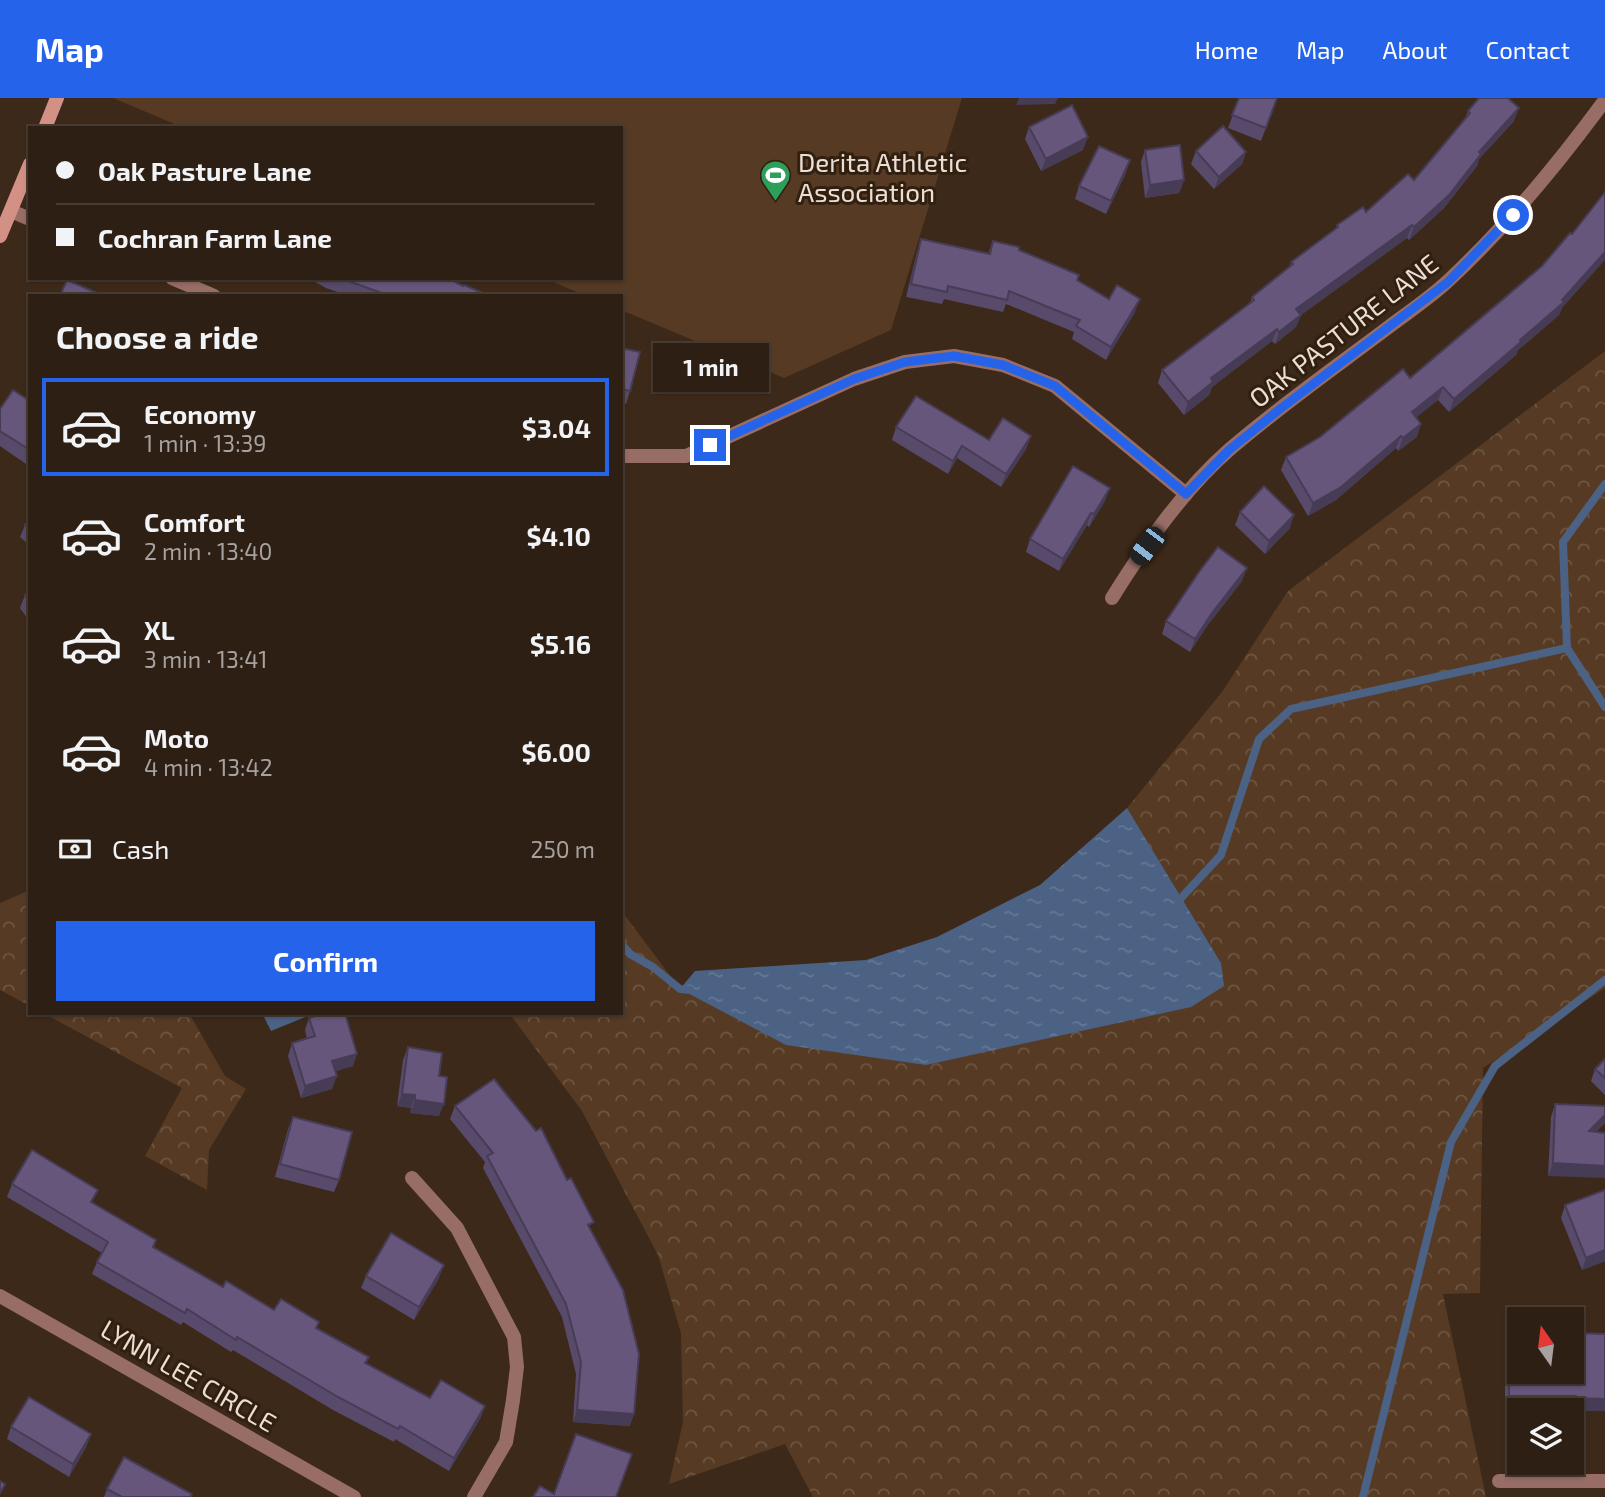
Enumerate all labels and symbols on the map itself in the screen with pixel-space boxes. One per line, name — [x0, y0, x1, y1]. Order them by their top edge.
place label: Derita Athletic Association — [798, 146, 967, 207]
sports icon: Derita Athletic Association — [758, 159, 792, 203]
route start — [1497, 199, 1529, 231]
street label: OAK PASTURE LANE — [1243, 247, 1443, 413]
callout: 1 min — [652, 344, 768, 392]
route end — [694, 429, 726, 461]
car — [1126, 523, 1169, 569]
north arrow — [1507, 1307, 1584, 1384]
street label: LYNN LEE CIRCLE — [96, 1312, 282, 1438]

